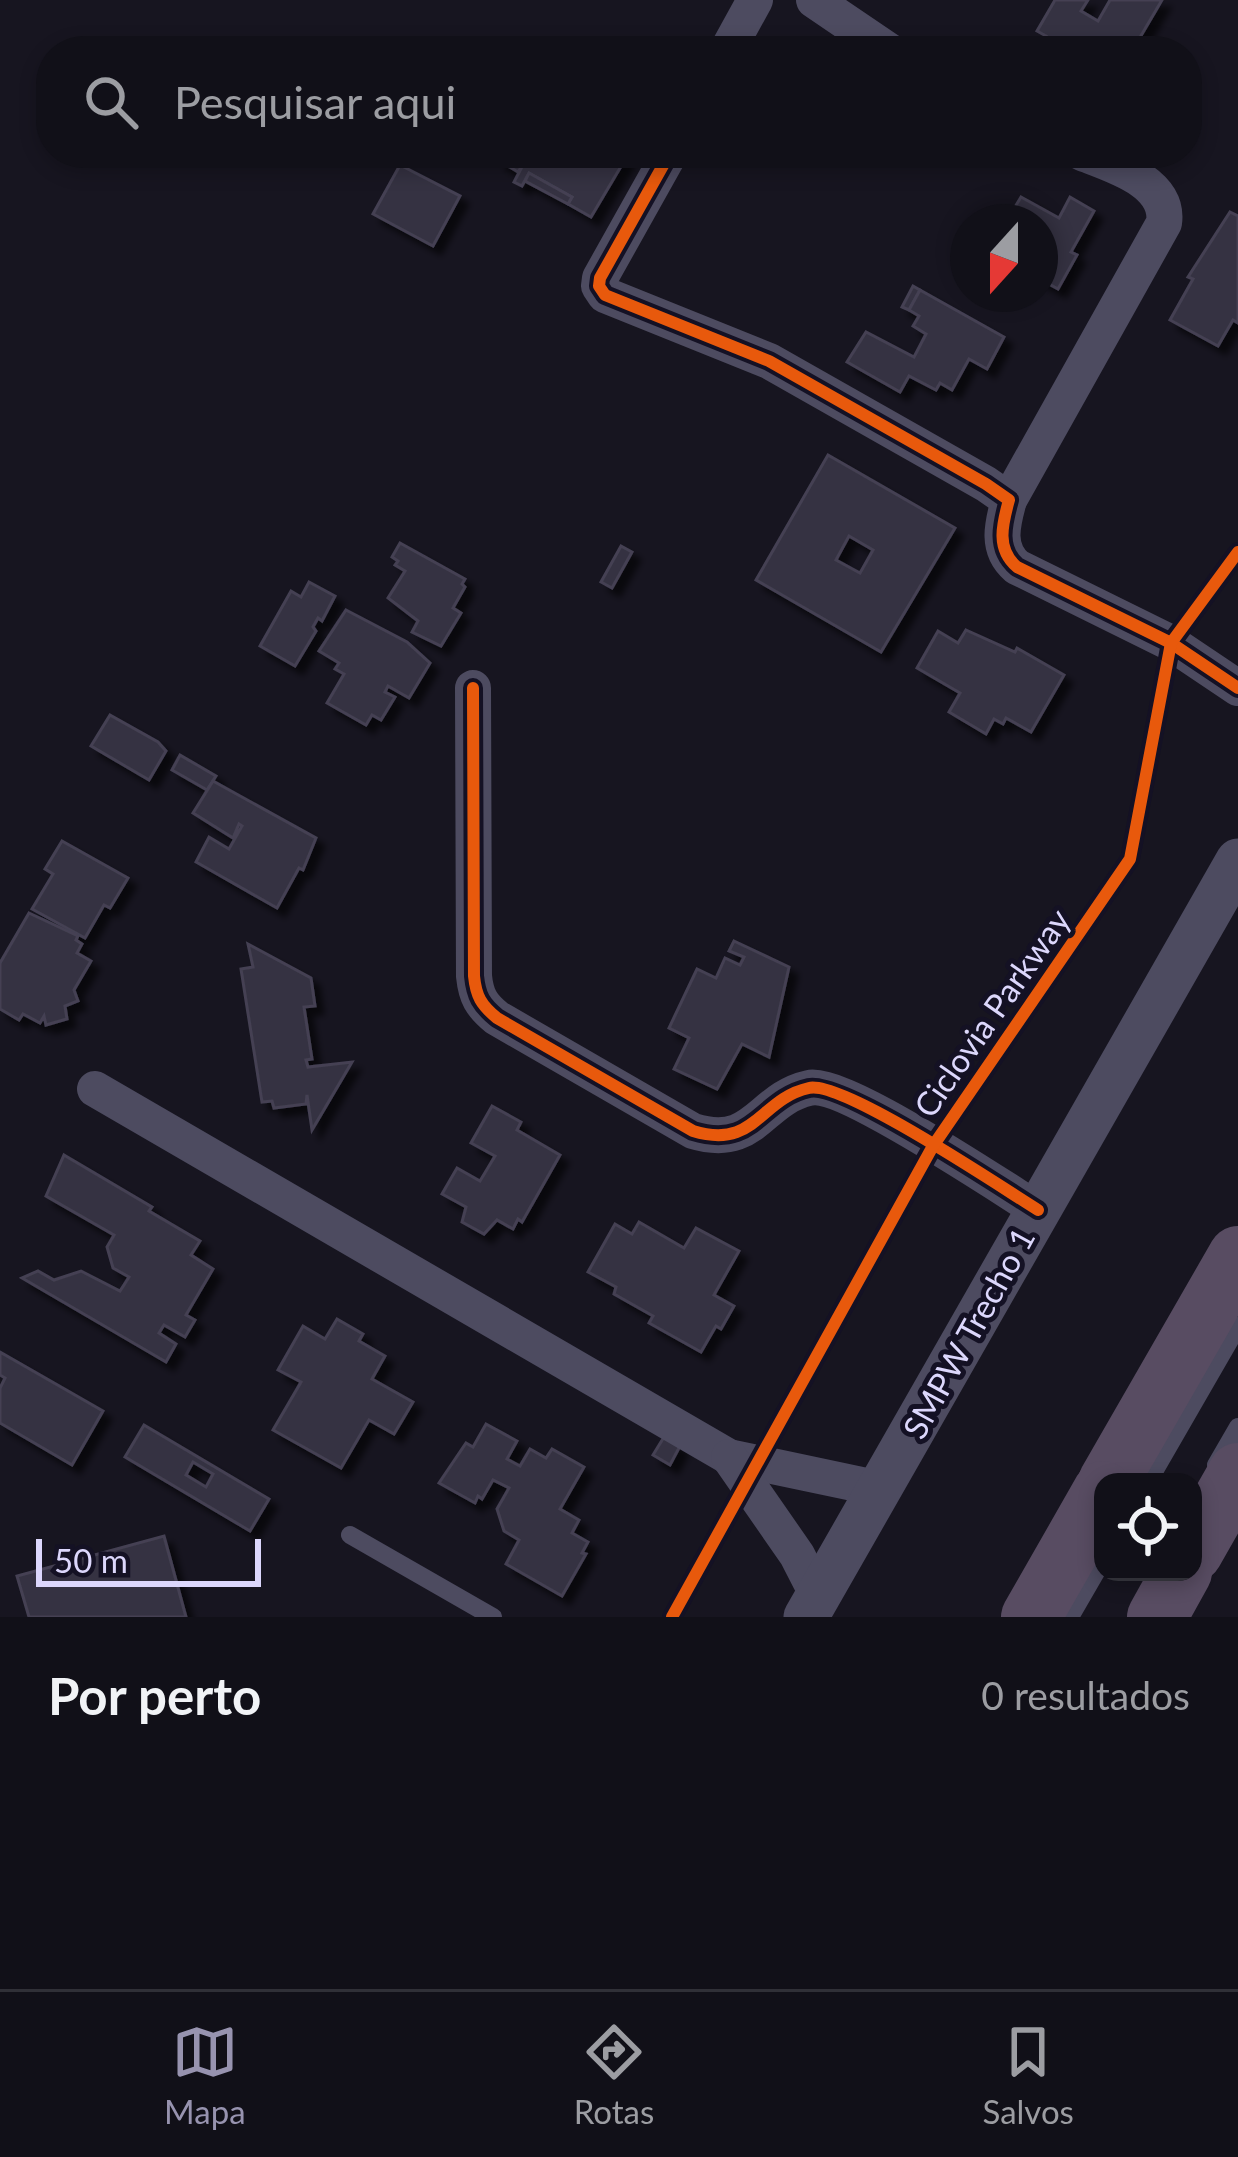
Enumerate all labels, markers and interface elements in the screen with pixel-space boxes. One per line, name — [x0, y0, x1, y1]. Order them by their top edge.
search box — [36, 36, 1202, 168]
icon: search — [78, 69, 144, 135]
text: Pesquisar aqui — [174, 75, 456, 129]
north arrow — [950, 204, 1058, 312]
street label: Ciclovia Parkway — [905, 901, 1078, 1124]
street label: SMPW Trecho 1 — [894, 1220, 1042, 1445]
map controls — [1094, 1473, 1202, 1581]
button: locate — [1094, 1473, 1202, 1581]
scale bar — [36, 1533, 261, 1586]
text: 50 m — [54, 1540, 128, 1580]
text: Por perto — [48, 1665, 261, 1726]
text: 0 resultados — [981, 1672, 1190, 1718]
tab: Mapa — [164, 2019, 246, 2131]
tab: Rotas — [574, 2019, 654, 2131]
tab: Salvos — [982, 2019, 1074, 2131]

